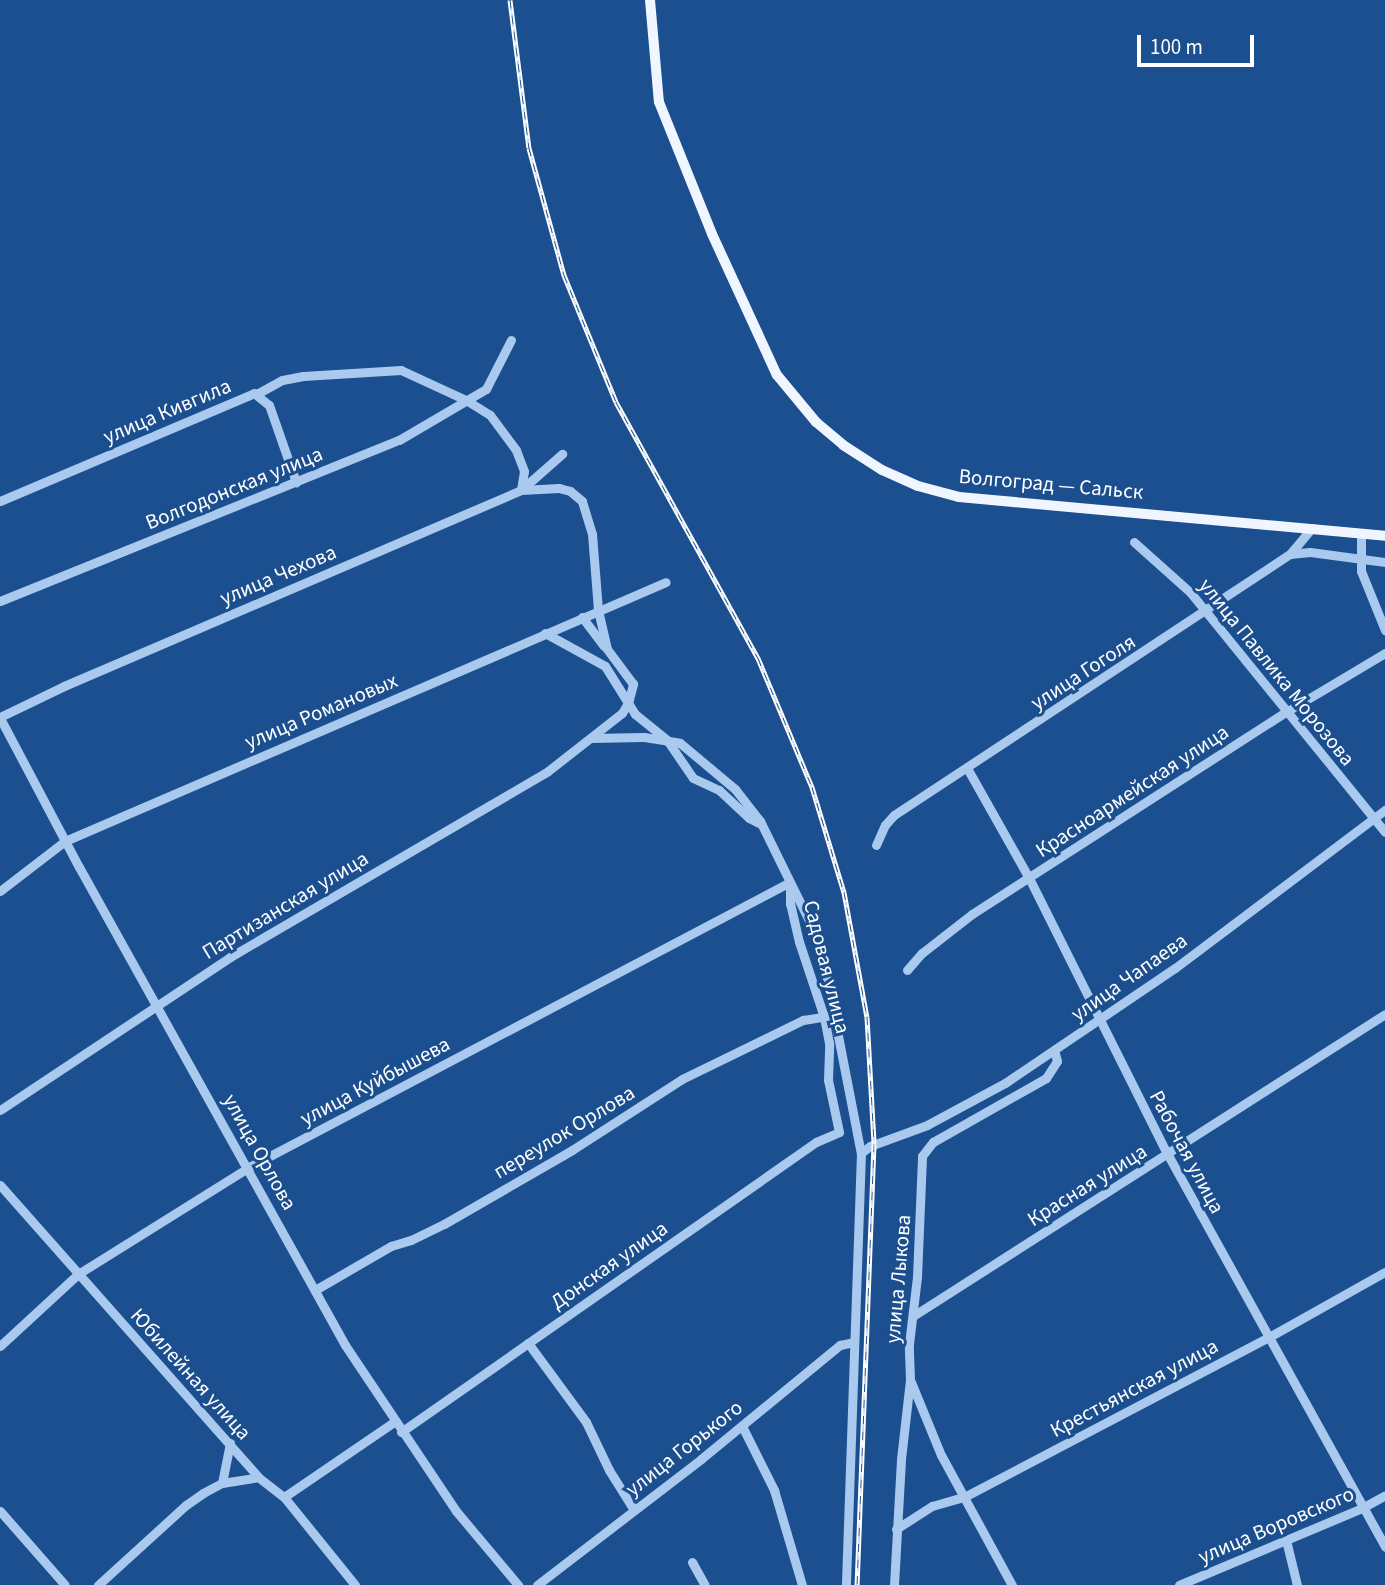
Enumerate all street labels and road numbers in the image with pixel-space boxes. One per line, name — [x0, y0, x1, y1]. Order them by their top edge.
street label: улица Кивгила — [99, 373, 235, 449]
street label: Волгодонская улица — [142, 441, 326, 535]
street label: Волгоград — Сальск — [958, 463, 1144, 505]
street label: улица Чехова — [216, 539, 340, 611]
street label: улица Павлика Морозова — [1194, 573, 1360, 771]
street label: улица Гоголя — [1026, 629, 1140, 715]
street label: улица Романовых — [241, 668, 401, 754]
street label: Красноармейская улица — [1031, 719, 1233, 863]
street label: Партизанская улица — [197, 845, 373, 965]
street label: Садовая улица — [798, 898, 856, 1036]
street label: улица Чапаева — [1066, 928, 1192, 1026]
street label: улица Куйбышева — [296, 1031, 454, 1131]
street label: переулок Орлова — [489, 1080, 639, 1184]
street label: Рабочая улица — [1144, 1086, 1230, 1218]
street label: улица Орлова — [218, 1090, 302, 1214]
street label: Красная улица — [1023, 1138, 1151, 1232]
street label: улица Лыкова — [880, 1213, 916, 1345]
street label: Донская улица — [546, 1215, 672, 1315]
street label: Юбилейная улица — [125, 1303, 257, 1445]
street label: Крестьянская улица — [1046, 1333, 1222, 1443]
street label: улица Горького — [621, 1395, 747, 1501]
street label: улица Воровского — [1194, 1481, 1358, 1569]

